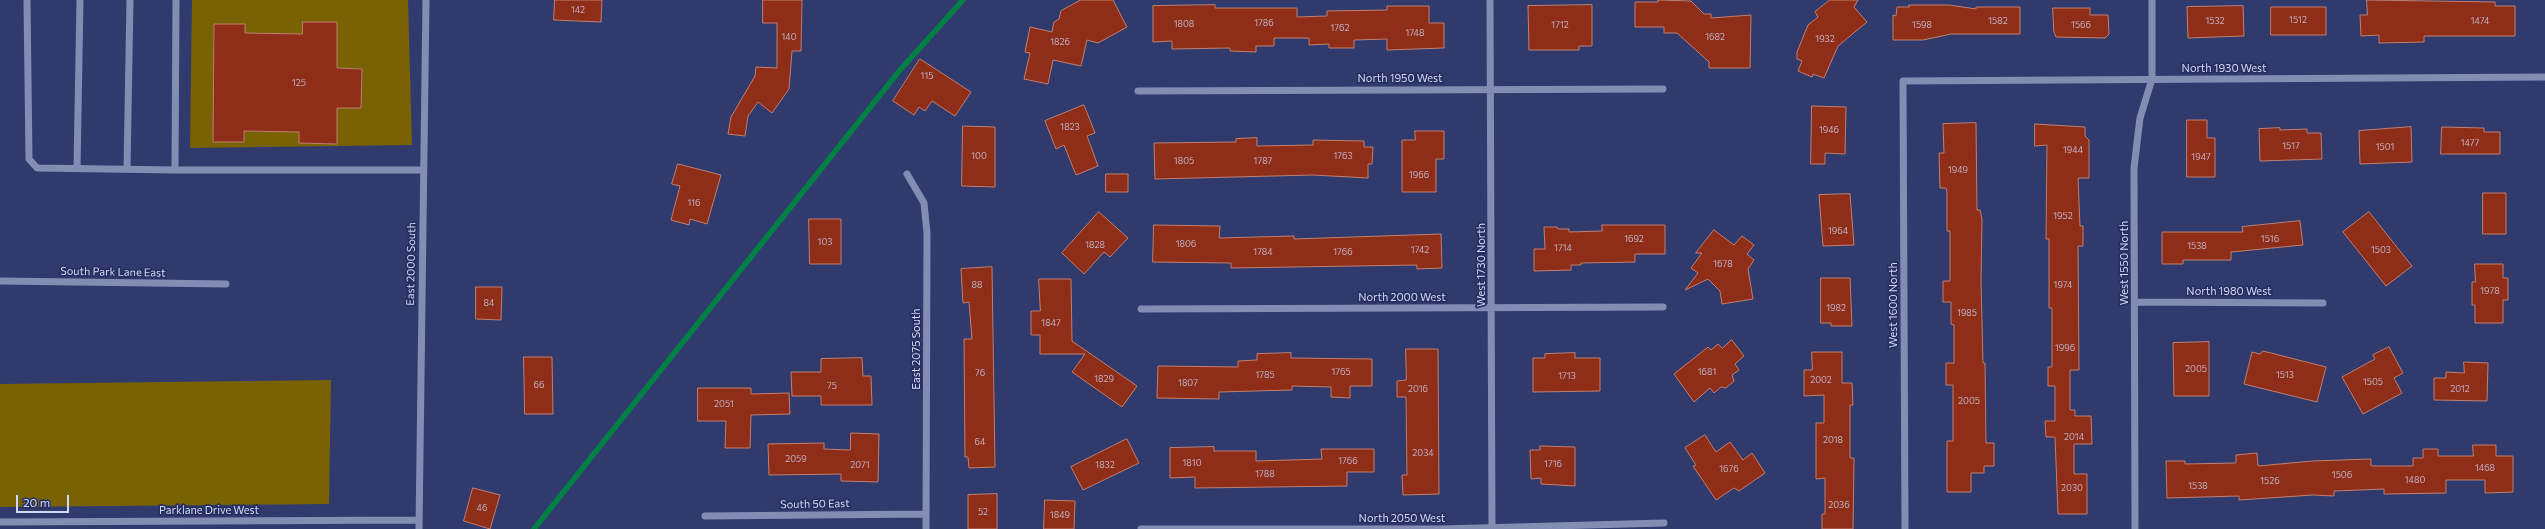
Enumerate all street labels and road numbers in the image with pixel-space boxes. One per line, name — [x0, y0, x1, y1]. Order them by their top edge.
street label: North 1930 West — [2182, 61, 2266, 75]
street label: North 1950 West — [1358, 71, 1442, 85]
street label: West 1550 North — [2117, 221, 2131, 305]
street label: East 2000 South — [404, 222, 418, 306]
street label: West 1730 North — [1474, 223, 1488, 307]
street label: West 1600 North — [1886, 262, 1900, 348]
street label: South Park Lane East — [60, 264, 166, 280]
street label: North 1980 West — [2186, 284, 2272, 298]
street label: North 2000 West — [1358, 290, 1446, 304]
street label: East 2075 South — [909, 308, 923, 390]
street label: South 50 East — [780, 497, 850, 511]
street label: Parklane Drive West — [159, 503, 259, 517]
street label: North 2050 West — [1359, 511, 1445, 525]

